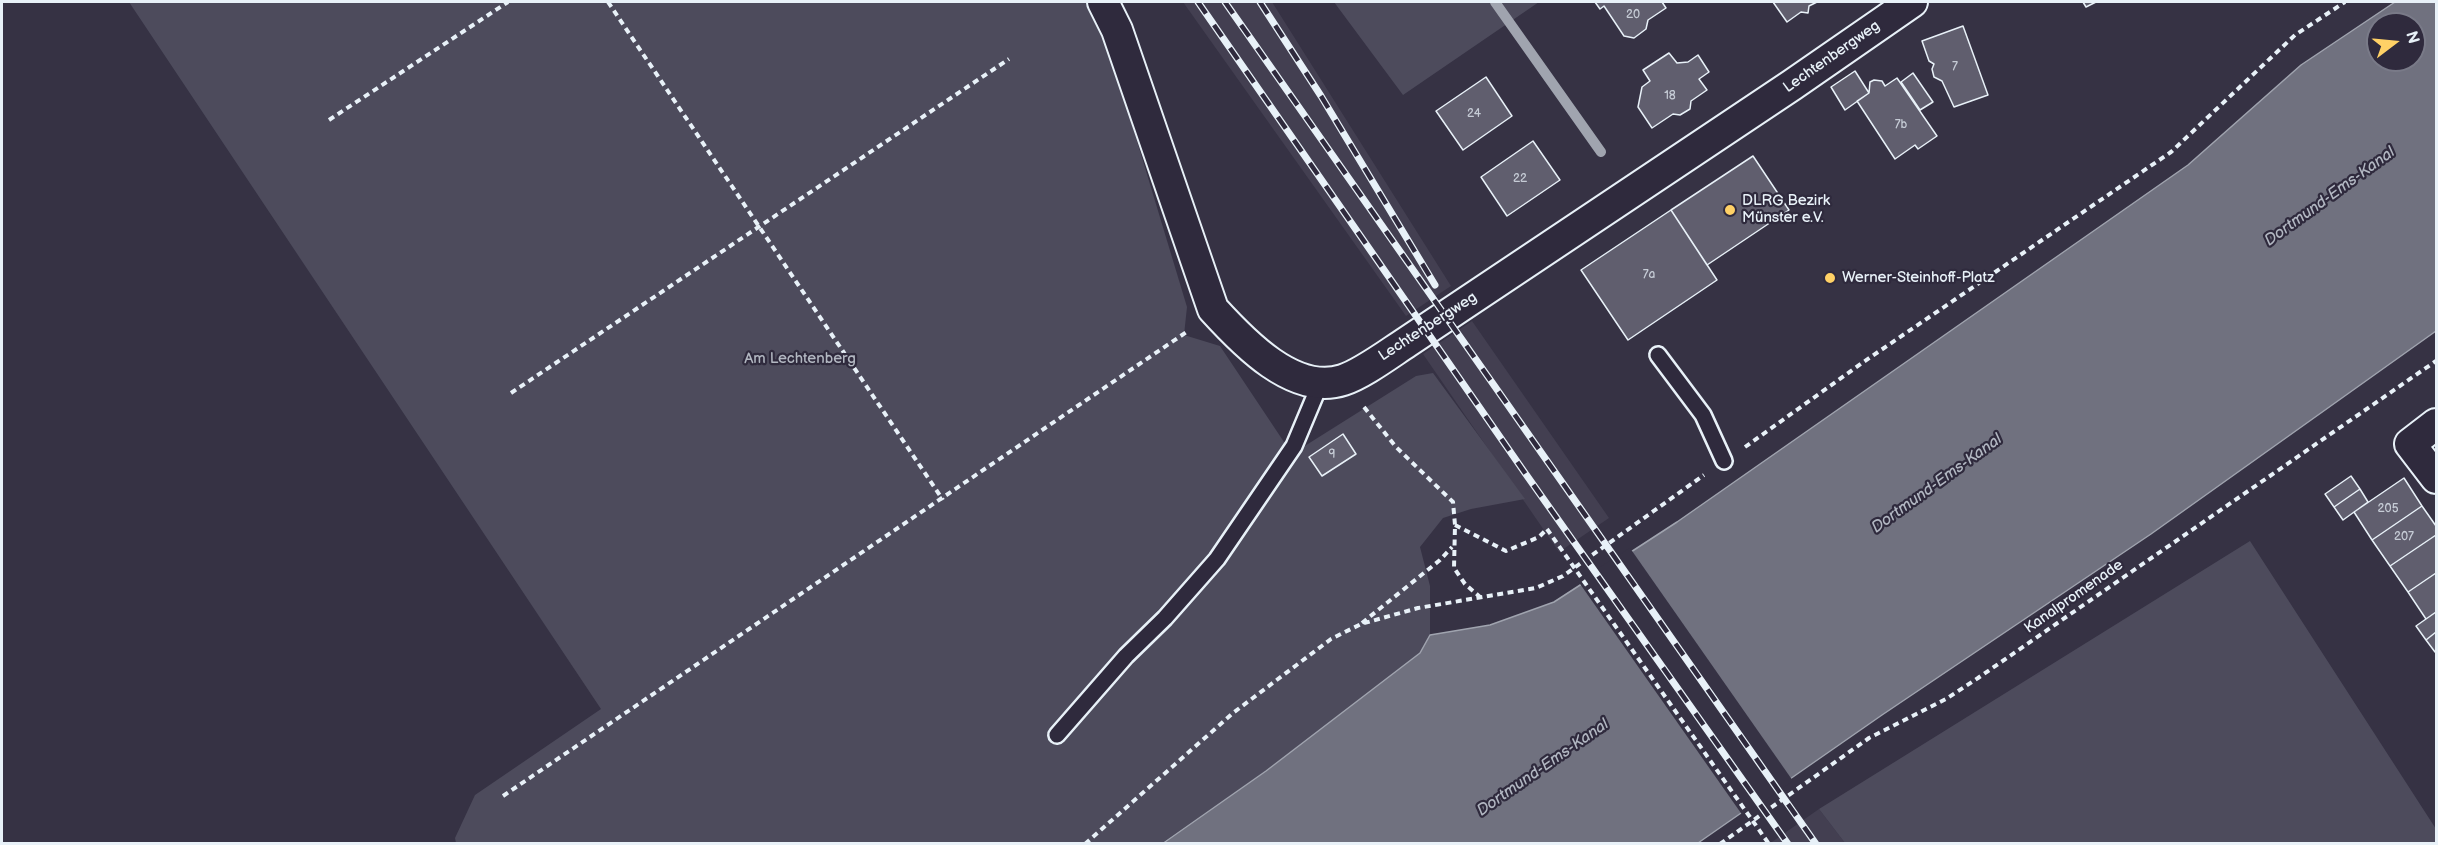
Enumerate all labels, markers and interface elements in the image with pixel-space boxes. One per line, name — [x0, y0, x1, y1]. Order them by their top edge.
house number: 20 — [1626, 8, 1640, 22]
north arrow — [2366, 12, 2426, 72]
street label: Lechtenbergweg — [1780, 17, 1884, 97]
text: N — [2401, 29, 2423, 46]
house number: 7 — [1952, 60, 1958, 74]
house number: 18 — [1664, 89, 1676, 103]
house number: 24 — [1467, 107, 1481, 121]
house number: 7b — [1895, 118, 1907, 132]
water label: Dortmund-Ems-Kanal — [2261, 143, 2399, 251]
house number: 22 — [1513, 172, 1527, 186]
place label: DLRG Bezirk Münster e.V. — [1742, 192, 1830, 227]
marker: DLRG Bezirk Münster e.V. — [1723, 203, 1737, 217]
house number: 7a — [1643, 268, 1655, 282]
place label: Werner-Steinhoff-Platz — [1842, 269, 1994, 287]
marker: Werner-Steinhoff-Platz — [1823, 271, 1837, 285]
street label: Lechtenbergweg — [1375, 289, 1481, 365]
park label: Am Lechtenberg — [744, 350, 856, 368]
water label: Dortmund-Ems-Kanal — [1868, 430, 2006, 538]
house number: 9 — [1329, 448, 1335, 462]
house number: 205 — [2377, 502, 2399, 516]
house number: 207 — [2394, 530, 2414, 544]
street label: Kanalpromenade — [2021, 556, 2127, 638]
water label: Dortmund-Ems-Kanal — [1473, 715, 1613, 821]

